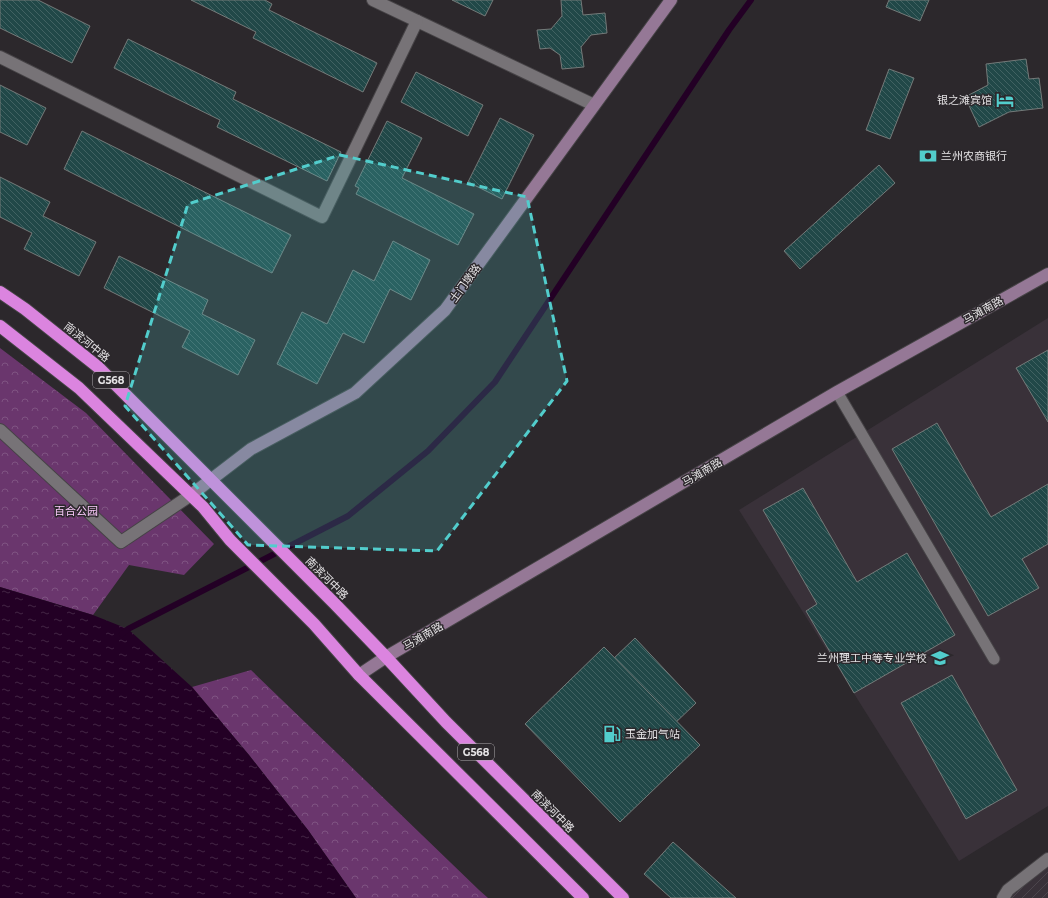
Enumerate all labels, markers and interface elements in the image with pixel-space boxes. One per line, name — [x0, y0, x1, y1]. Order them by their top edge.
hotel icon: 银之滩宾馆 — [995, 90, 1015, 110]
place label: 银之滩宾馆 — [937, 93, 992, 107]
bank icon: 兰州农商银行 — [918, 146, 938, 166]
place label: 兰州农商银行 — [941, 149, 1007, 163]
street label: 土门墩路 — [446, 261, 484, 305]
street label: 马滩南路 — [960, 293, 1006, 327]
street label: 南滨河中路 — [61, 319, 113, 365]
road number: G568 — [93, 372, 129, 388]
street label: 马滩南路 — [679, 455, 725, 489]
park label: 百合公园 — [54, 504, 98, 518]
street label: 南滨河中路 — [303, 554, 351, 602]
street label: 马滩南路 — [400, 619, 446, 653]
school or university icon: 兰州理工中等专业学校 — [930, 648, 950, 668]
place label: 兰州理工中等专业学校 — [817, 651, 927, 665]
fuel station icon: 玉金加气站 — [602, 724, 622, 744]
place label: 玉金加气站 — [625, 727, 680, 741]
road number: G568 — [458, 744, 494, 760]
street label: 南滨河中路 — [529, 787, 577, 835]

